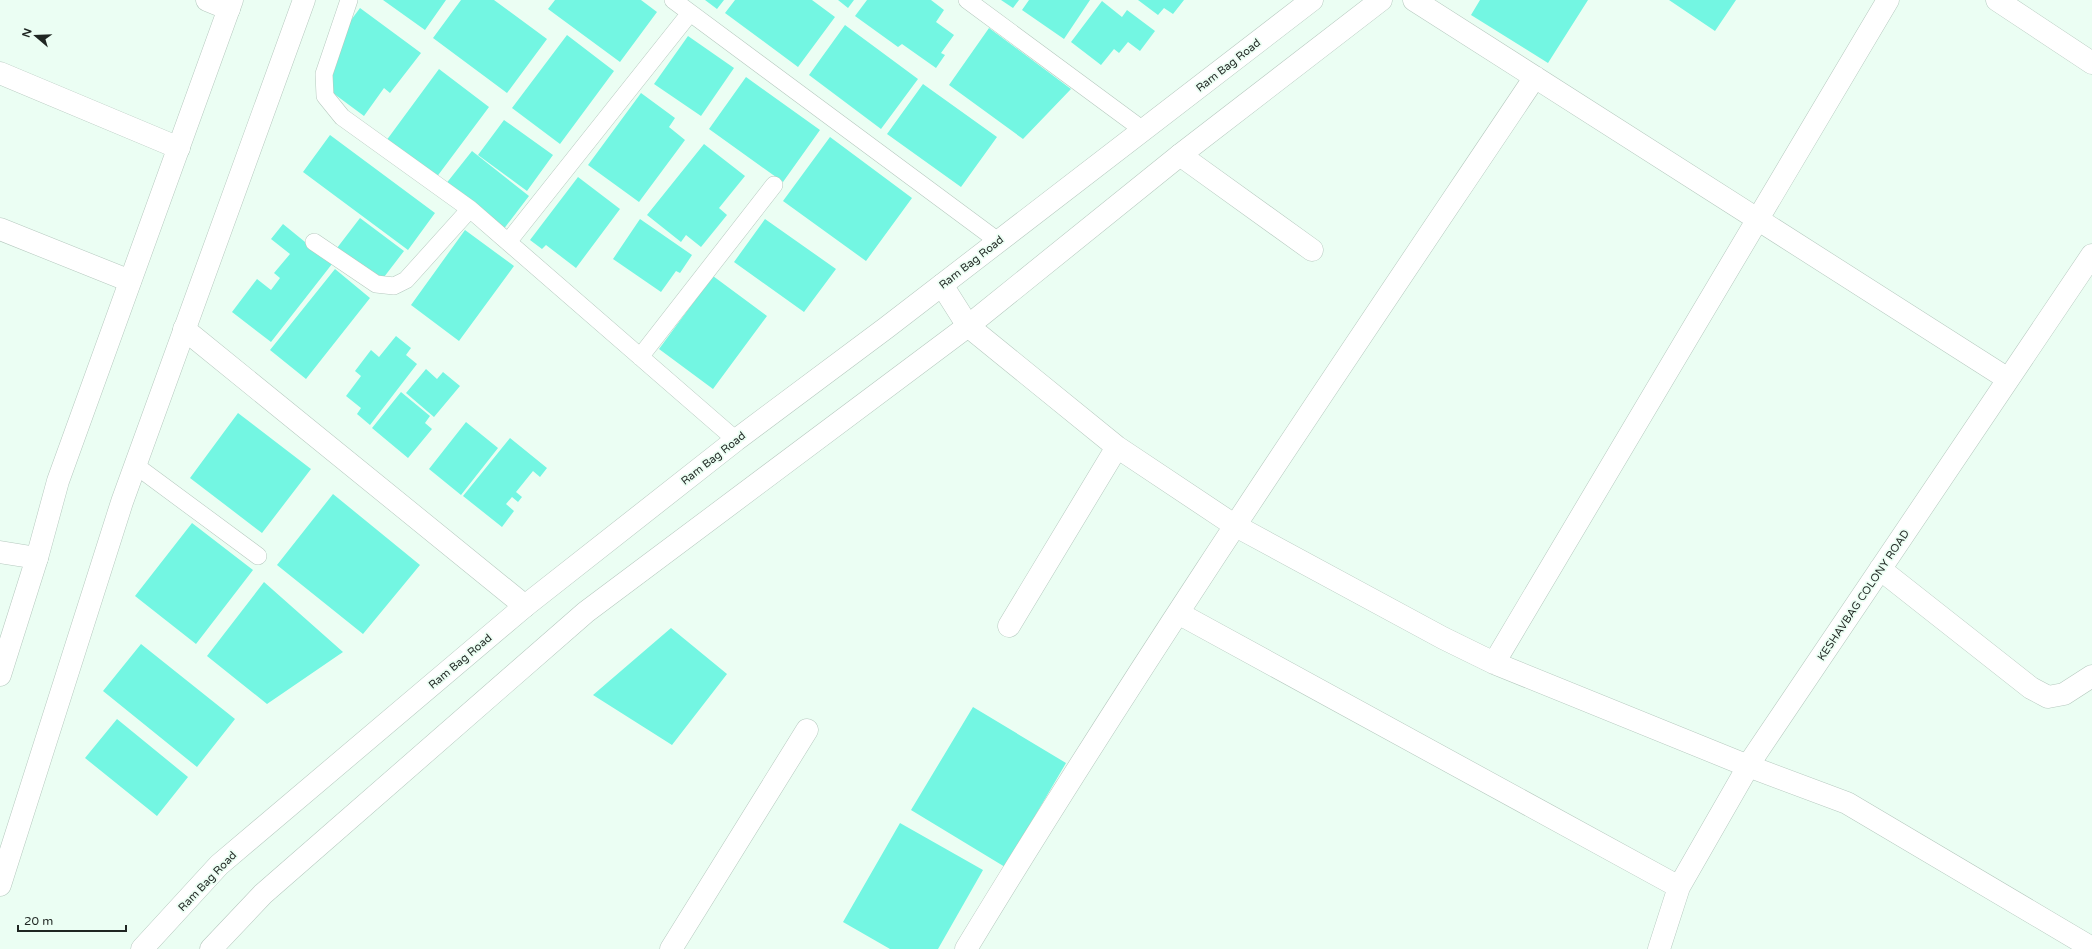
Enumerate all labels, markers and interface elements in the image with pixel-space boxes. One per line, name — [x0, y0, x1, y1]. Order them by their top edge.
north arrow — [16, 16, 56, 56]
text: N — [19, 27, 35, 39]
street label: Ram Bag Road — [1193, 36, 1263, 95]
street label: Ram Bag Road — [936, 233, 1006, 292]
street label: Ram Bag Road — [678, 429, 748, 488]
street label: KESHAVBAG COLONY ROAD — [1815, 527, 1912, 663]
street label: Ram Bag Road — [426, 631, 494, 692]
street label: Ram Bag Road — [176, 849, 239, 914]
scale bar — [18, 907, 126, 933]
text: 20 m — [24, 914, 53, 928]

